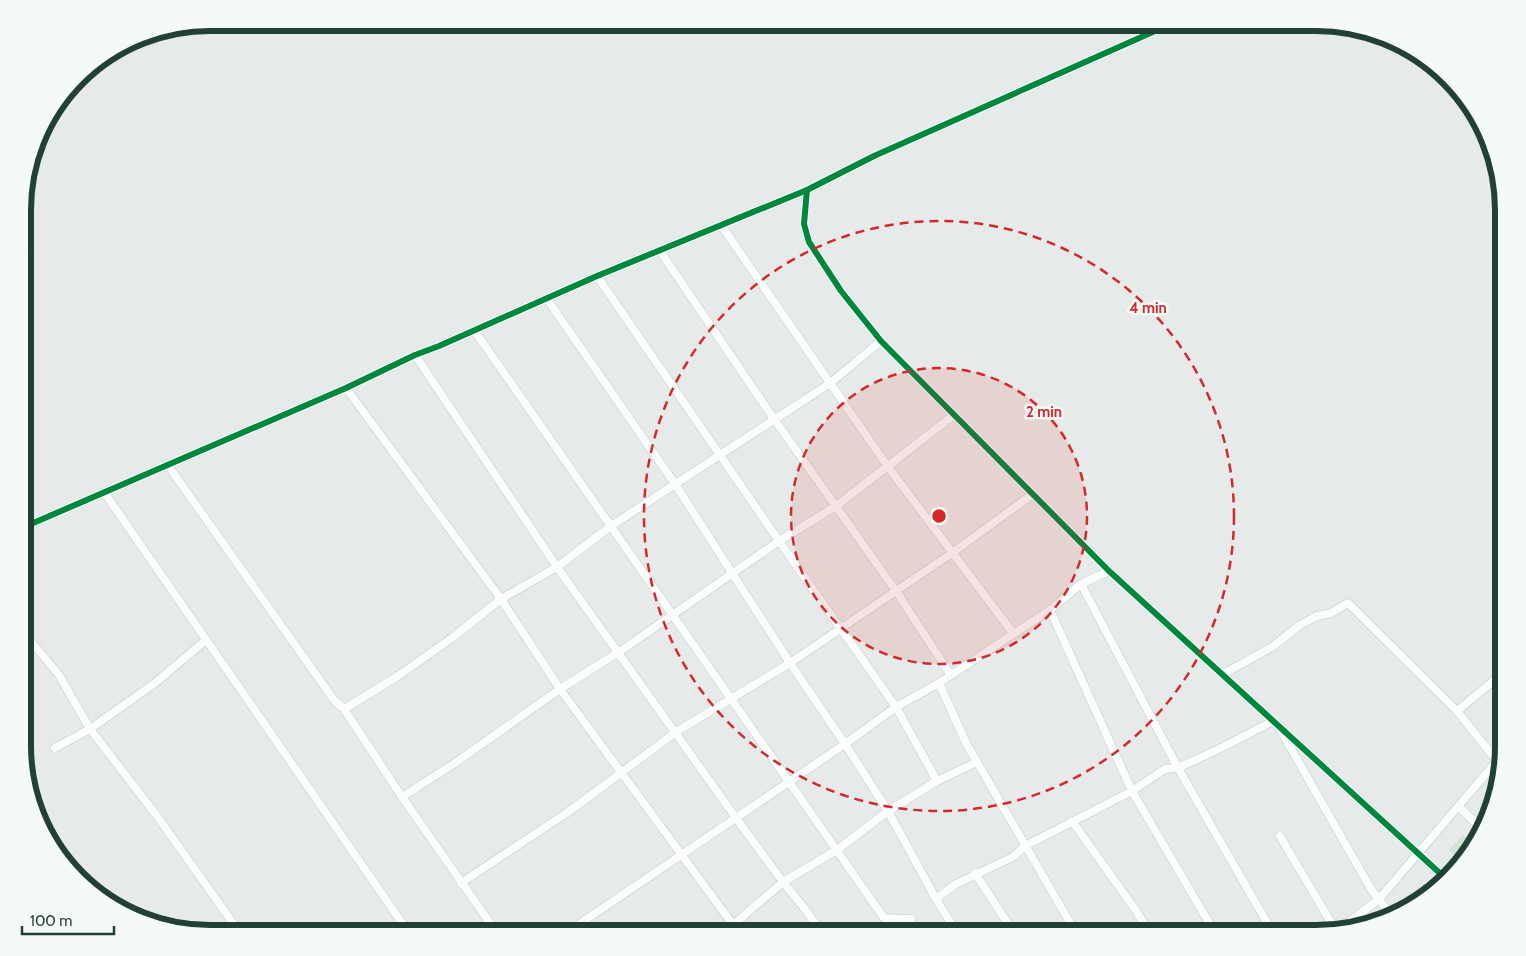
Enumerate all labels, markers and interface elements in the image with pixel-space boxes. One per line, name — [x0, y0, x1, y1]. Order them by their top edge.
text: 4 min — [1129, 299, 1167, 317]
text: 2 min — [1026, 403, 1062, 421]
centre of rings — [930, 507, 948, 525]
scale bar — [22, 904, 115, 936]
text: 100 m — [30, 912, 72, 930]

